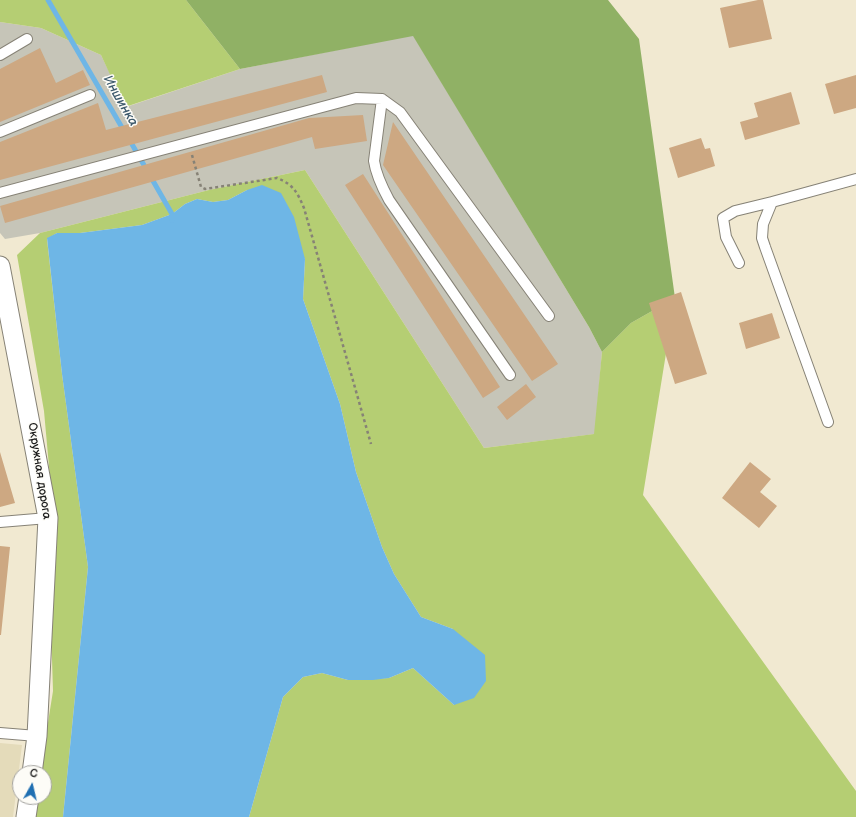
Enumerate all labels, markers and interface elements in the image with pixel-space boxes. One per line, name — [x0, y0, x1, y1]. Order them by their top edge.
water label: Иншинка — [99, 73, 141, 129]
street label: Окружная дорога — [24, 422, 54, 520]
north arrow — [12, 765, 52, 805]
text: С — [29, 767, 38, 781]

